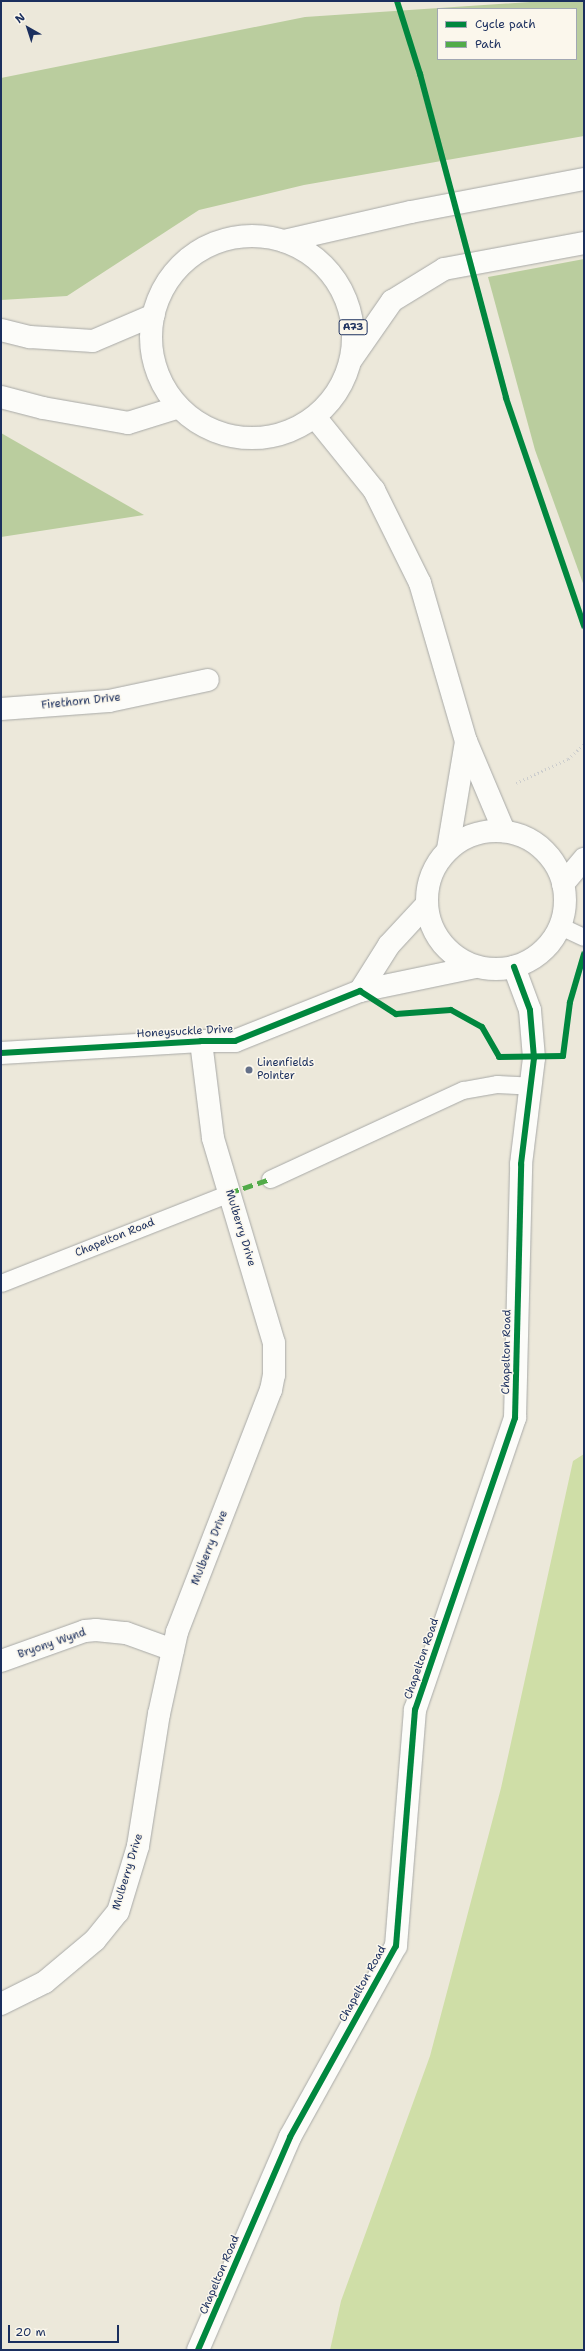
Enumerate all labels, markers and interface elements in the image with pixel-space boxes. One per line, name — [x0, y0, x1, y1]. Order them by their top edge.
north arrow — [8, 8, 48, 48]
legend — [437, 8, 577, 60]
text: N — [12, 10, 28, 27]
text: Cycle path — [475, 16, 536, 32]
text: Path — [475, 36, 501, 52]
road number: A73 — [338, 319, 368, 335]
street label: Firethorn Drive — [41, 691, 121, 713]
street label: Honeysuckle Drive — [136, 1023, 234, 1041]
place label: Linenfields Pointer — [257, 1057, 314, 1083]
marker: Linenfields Pointer — [244, 1065, 254, 1075]
street label: Mulberry Drive — [222, 1188, 258, 1268]
street label: Chapelton Road — [73, 1216, 157, 1260]
street label: Chapelton Road — [500, 1309, 514, 1395]
street label: Mulberry Drive — [189, 1509, 231, 1587]
street label: Chapelton Road — [402, 1617, 442, 1701]
street label: Bryony Wynd — [16, 1626, 88, 1662]
street label: Mulberry Drive — [110, 1832, 146, 1912]
street label: Chapelton Road — [337, 1944, 389, 2024]
street label: Chapelton Road — [197, 2233, 243, 2317]
scale bar — [10, 2317, 121, 2343]
text: 20 m — [15, 2324, 46, 2340]

